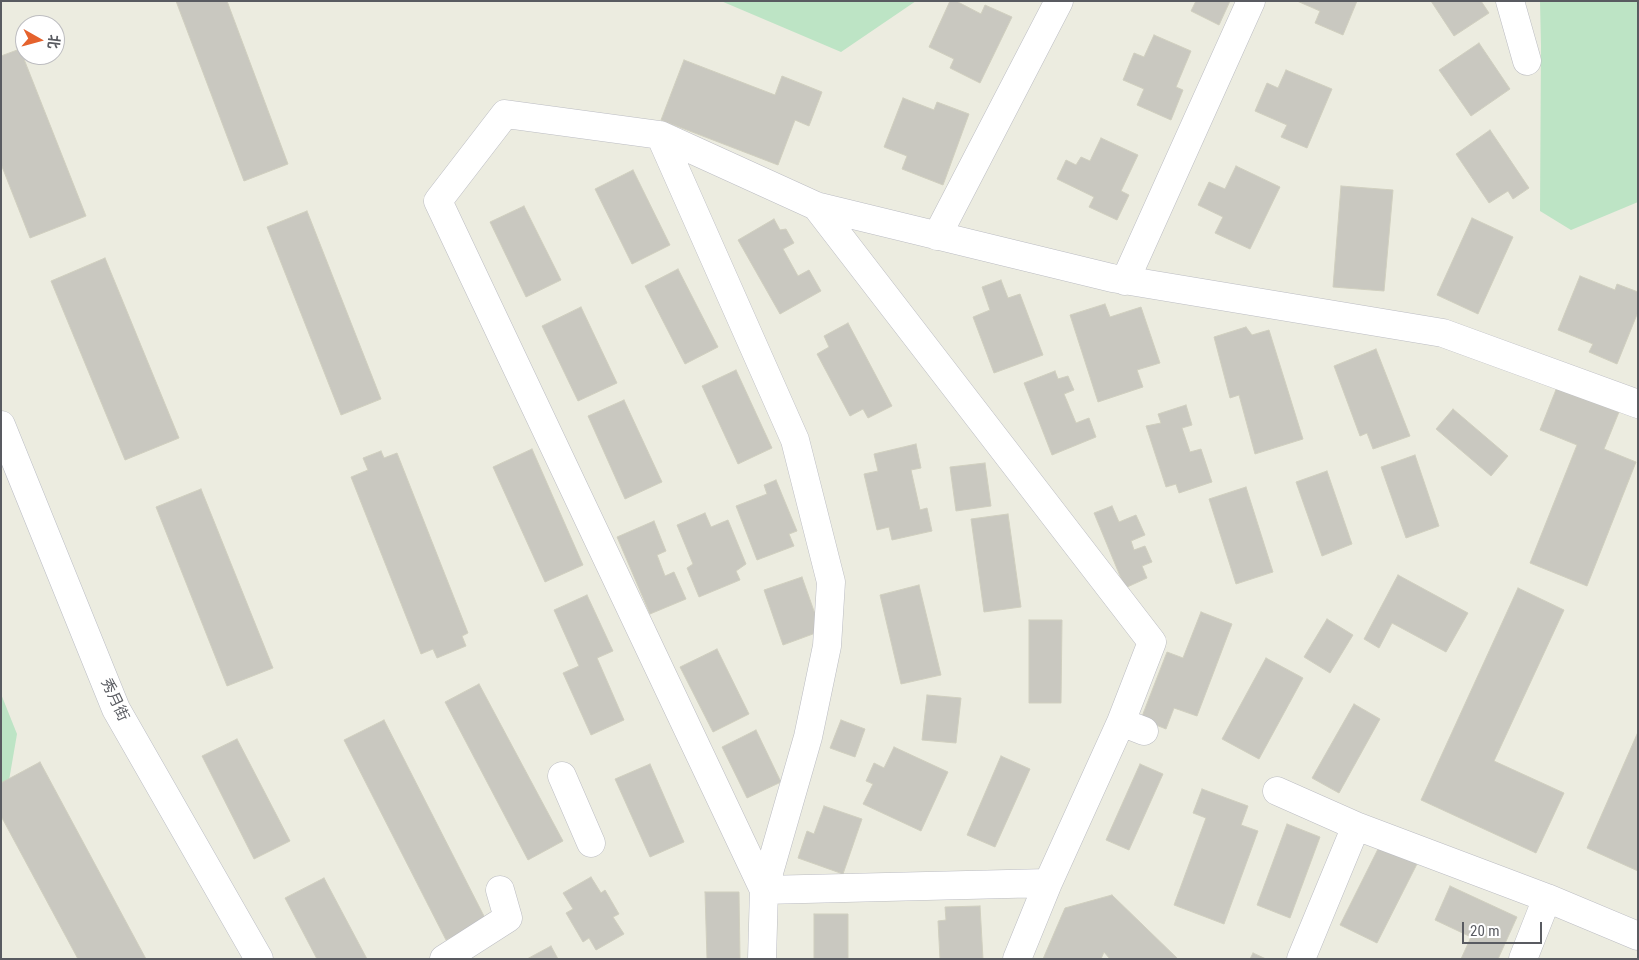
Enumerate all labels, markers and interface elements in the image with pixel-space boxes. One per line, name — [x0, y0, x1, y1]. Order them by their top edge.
north arrow — [15, 15, 65, 65]
text: 北 — [45, 34, 63, 50]
street label: 秀月街 — [96, 676, 132, 724]
scale bar — [1464, 912, 1544, 944]
text: 20 m — [1470, 922, 1500, 940]

